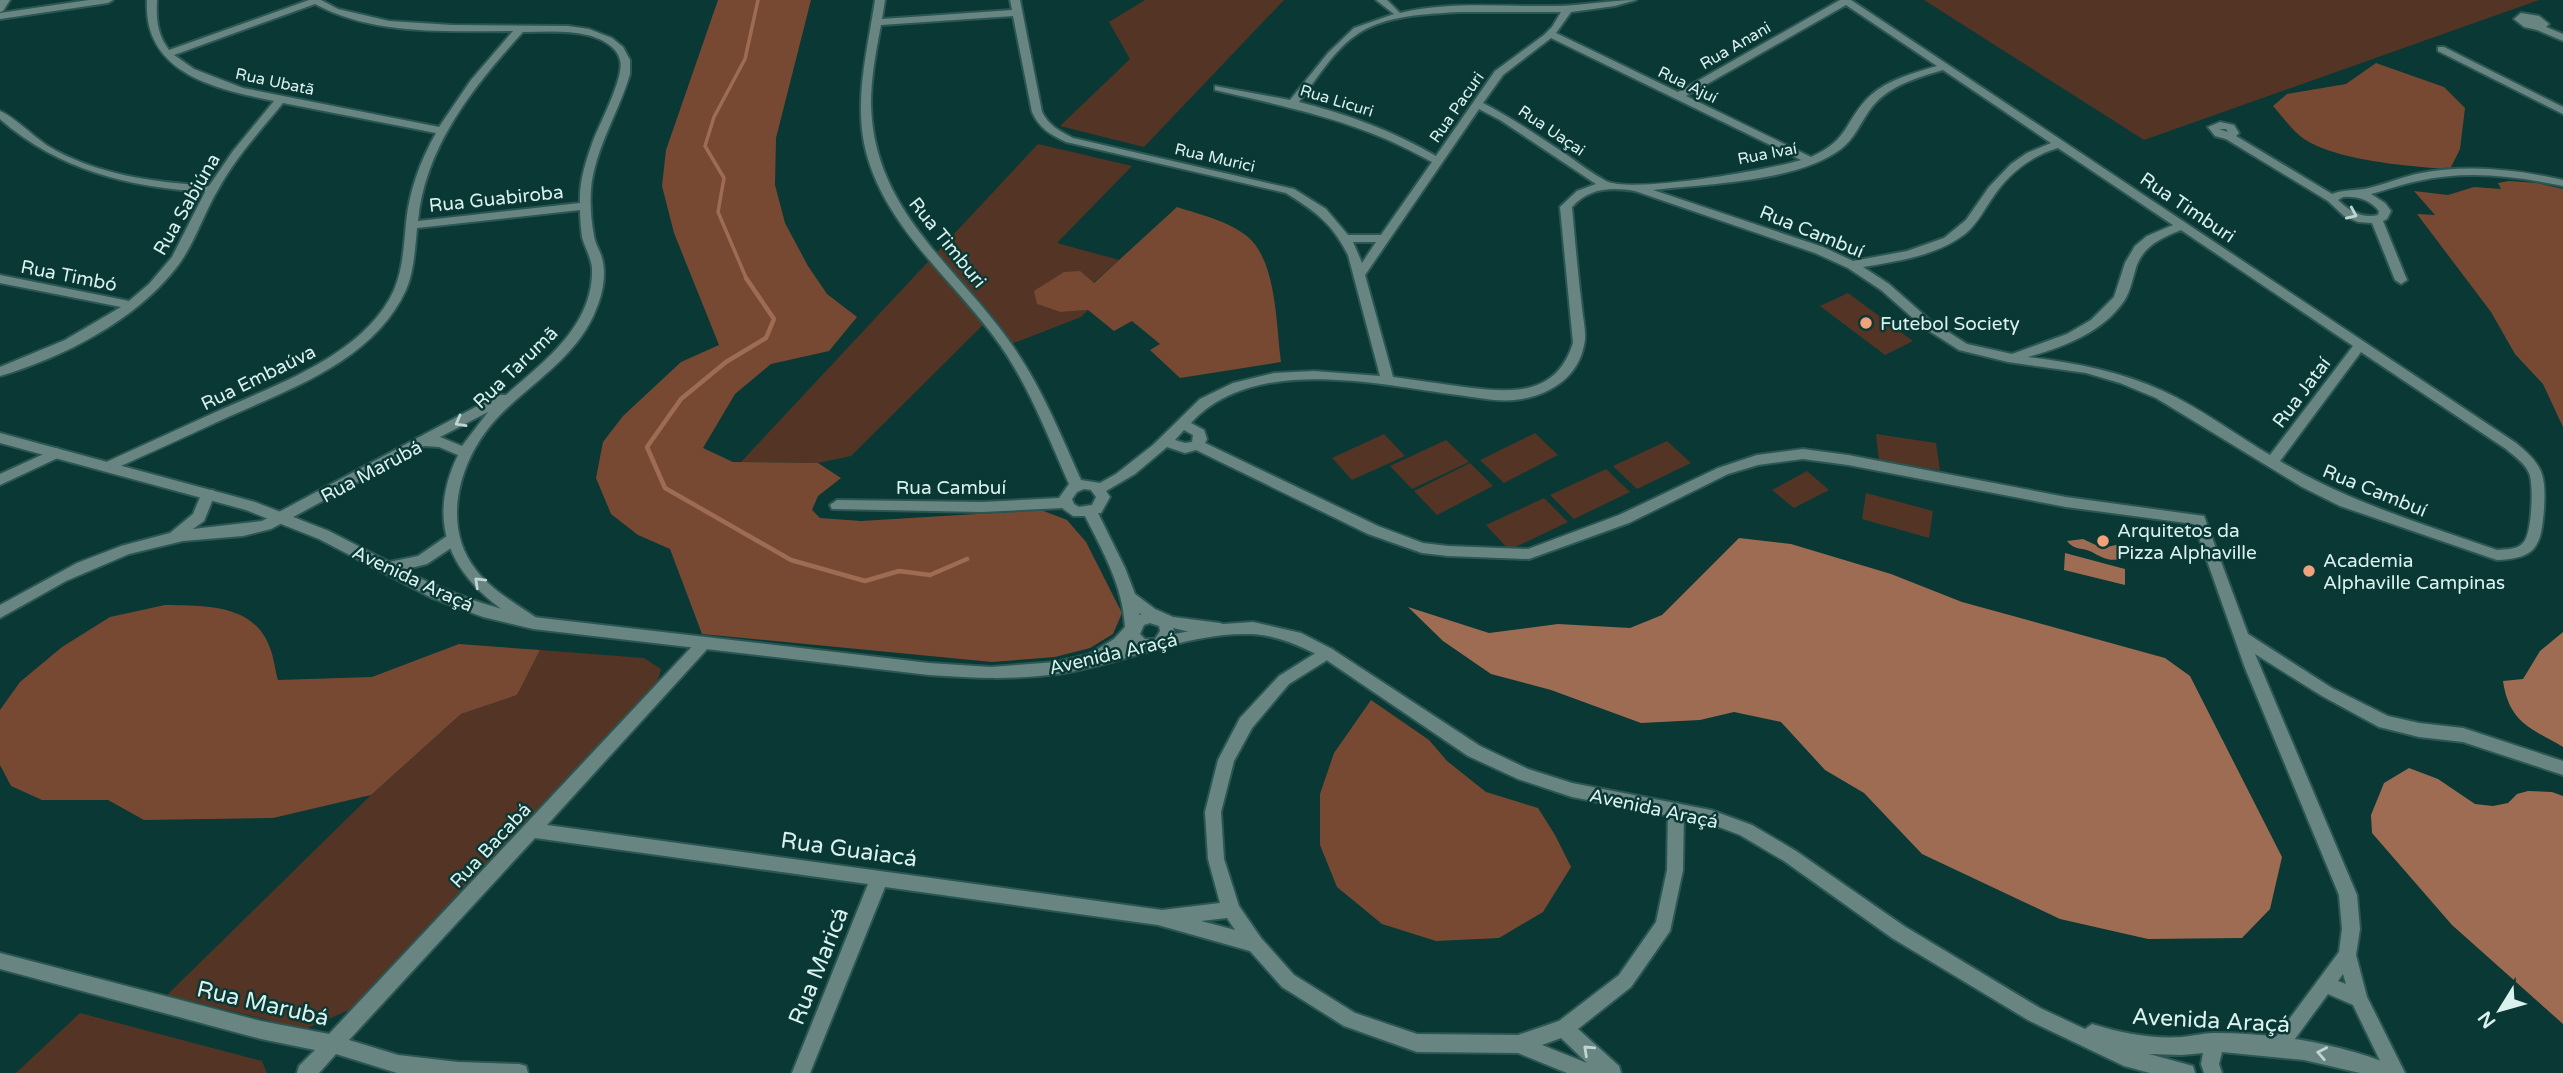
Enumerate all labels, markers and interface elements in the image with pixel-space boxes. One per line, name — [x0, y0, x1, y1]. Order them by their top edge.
street label: Rua Anani — [1696, 18, 1775, 74]
street label: Rua Ajuí — [1654, 62, 1721, 108]
street label: Rua Ubatã — [233, 64, 316, 100]
street label: Rua Pacuri — [1425, 68, 1489, 147]
street label: Rua Licuri — [1298, 80, 1376, 122]
street label: Rua Uaçai — [1514, 101, 1589, 161]
street label: Rua Ivaí — [1736, 138, 1799, 170]
street label: Rua Murici — [1173, 139, 1257, 177]
street label: Rua Sabiúna — [149, 150, 225, 259]
street label: Rua Timburi — [2136, 168, 2239, 248]
street label: Rua Guabiroba — [428, 181, 565, 217]
street label: Rua Timburi — [904, 193, 990, 292]
street label: Rua Cambuí — [1756, 201, 1867, 263]
one-way arrow — [2345, 206, 2357, 220]
street label: Rua Timbó — [19, 256, 119, 296]
place label: Futebol Society — [1880, 313, 2020, 335]
marker: Futebol Society — [1858, 315, 1874, 331]
street label: Rua Tarumã — [469, 322, 562, 413]
street label: Rua Embaúva — [197, 341, 319, 415]
street label: Rua Jataí — [2268, 353, 2336, 432]
one-way arrow — [455, 414, 467, 427]
street label: Rua Marubá — [317, 436, 426, 508]
street label: Rua Cambuí — [2319, 460, 2430, 522]
street label: Rua Cambuí — [896, 477, 1006, 499]
place label: Arquitetos da Pizza Alphaville — [2117, 520, 2257, 564]
marker: Arquitetos da Pizza Alphaville — [2095, 533, 2111, 549]
street label: Avenida Araçá — [349, 541, 477, 617]
place label: Academia Alphaville Campinas — [2323, 550, 2505, 594]
marker: Academia Alphaville Campinas — [2301, 563, 2317, 579]
one-way arrow — [474, 578, 487, 591]
street label: Avenida Araçá — [1047, 629, 1179, 679]
street label: Avenida Araçá — [1587, 785, 1720, 833]
street label: Rua Bacabá — [446, 799, 536, 893]
street label: Rua Guaiacá — [779, 827, 919, 873]
street label: Rua Maricá — [783, 904, 855, 1029]
street label: Rua Marubá — [194, 975, 332, 1033]
north arrow — [2465, 975, 2535, 1045]
street label: Avenida Araçá — [2131, 1003, 2291, 1039]
text: N — [2474, 1007, 2501, 1032]
one-way arrow — [1583, 1046, 1596, 1059]
one-way arrow — [2316, 1047, 2328, 1062]

